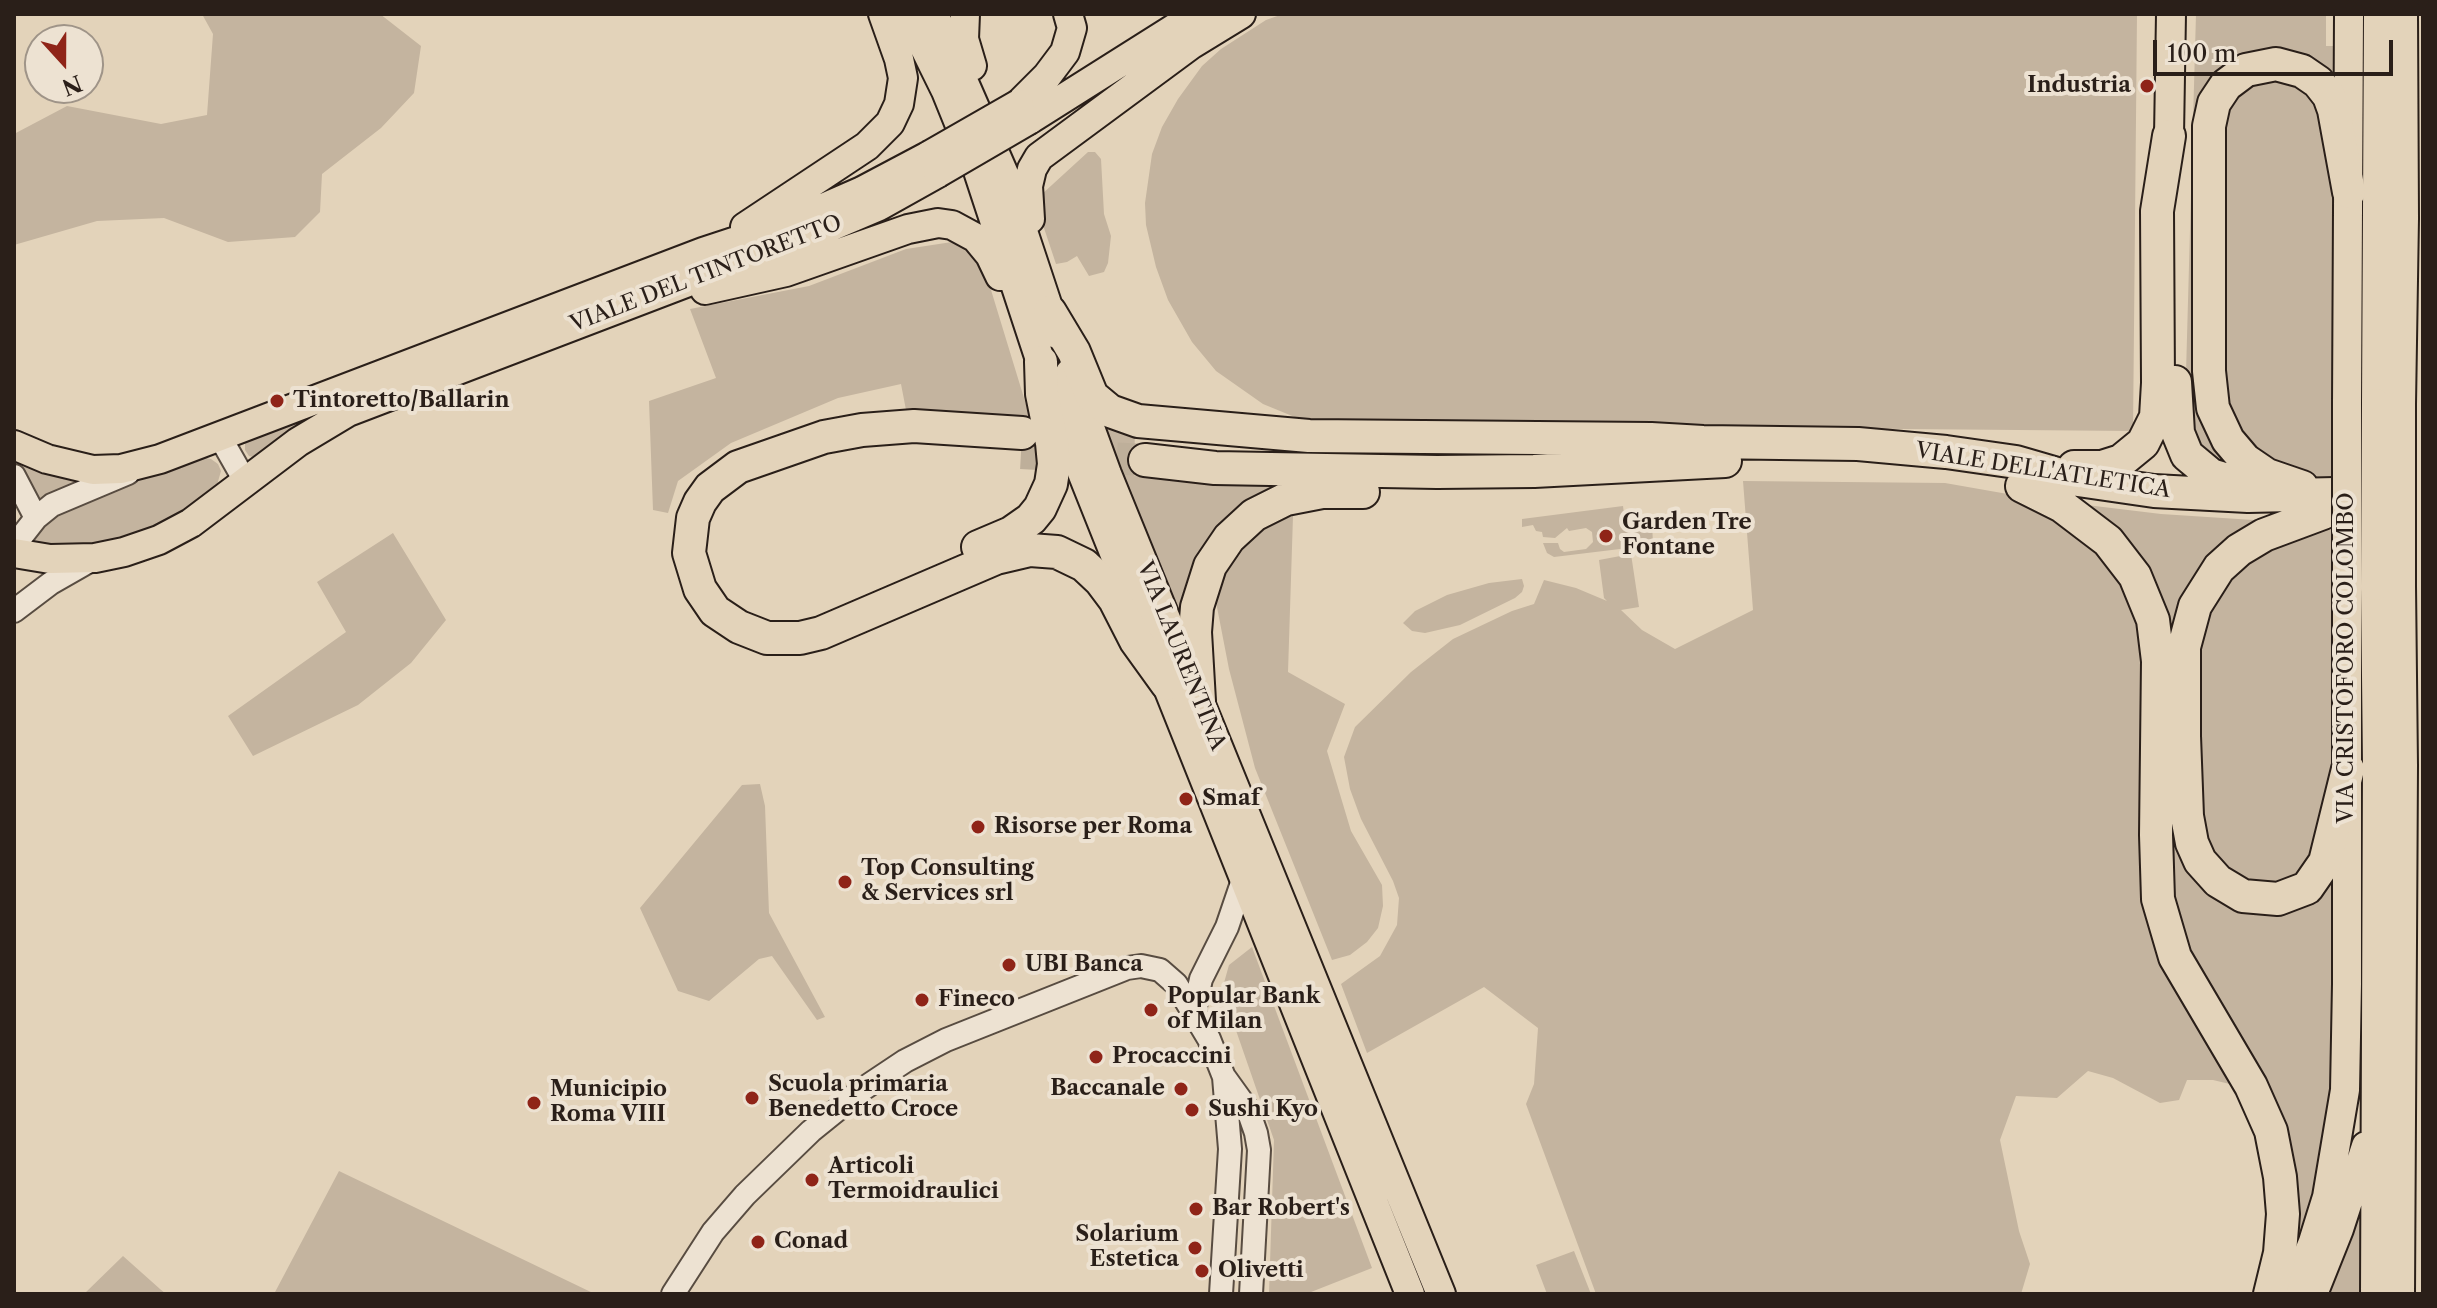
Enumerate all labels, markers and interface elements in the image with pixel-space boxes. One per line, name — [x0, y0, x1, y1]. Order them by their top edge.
north arrow — [24, 24, 104, 104]
scale bar — [2157, 24, 2397, 74]
text: 100 m — [2167, 39, 2236, 68]
text: N — [58, 69, 86, 101]
place label: Industria — [2027, 73, 2131, 99]
marker: Industria — [2138, 77, 2156, 95]
street label: VIALE DEL TINTORETTO — [566, 210, 846, 338]
place label: Tintoretto/Ballarin — [293, 388, 510, 414]
marker: Tintoretto/Ballarin — [268, 392, 286, 410]
street label: VIALE DELL'ATLETICA — [1914, 438, 2172, 504]
street label: VIA CRISTOFORO COLOMBO — [2334, 492, 2360, 824]
place label: Garden Tre Fontane — [1622, 510, 1752, 562]
marker: Garden Tre Fontane — [1597, 527, 1615, 545]
street label: VIA LAURENTINA — [1131, 558, 1231, 754]
place label: Smaf — [1202, 786, 1260, 812]
marker: Smaf — [1177, 790, 1195, 808]
place label: Risorse per Roma — [994, 814, 1192, 840]
marker: Risorse per Roma — [969, 818, 987, 836]
place label: Top Consulting & Services srl — [861, 856, 1034, 908]
marker: Top Consulting & Services srl — [836, 873, 854, 891]
place label: UBI Banca — [1025, 952, 1143, 978]
marker: UBI Banca — [1000, 956, 1018, 974]
place label: Popular Bank of Milan — [1167, 984, 1320, 1036]
place label: Fineco — [938, 987, 1015, 1013]
marker: Fineco — [913, 991, 931, 1009]
marker: Popular Bank of Milan — [1142, 1001, 1160, 1019]
place label: Procaccini — [1112, 1044, 1231, 1070]
marker: Procaccini — [1087, 1048, 1105, 1066]
place label: Scuola primaria Benedetto Croce — [768, 1072, 958, 1124]
place label: Baccanale — [1050, 1076, 1165, 1102]
place label: Municipio Roma VIII — [550, 1077, 667, 1128]
marker: Baccanale — [1172, 1080, 1190, 1098]
marker: Scuola primaria Benedetto Croce — [743, 1089, 761, 1107]
marker: Municipio Roma VIII — [525, 1094, 543, 1112]
place label: Sushi Kyo — [1208, 1097, 1318, 1123]
marker: Sushi Kyo — [1183, 1101, 1201, 1119]
place label: Articoli Termoidraulici — [828, 1154, 999, 1206]
marker: Articoli Termoidraulici — [803, 1171, 821, 1189]
place label: Bar Robert's — [1212, 1196, 1350, 1222]
marker: Bar Robert's — [1187, 1200, 1205, 1218]
place label: Solarium Estetica — [1075, 1222, 1179, 1274]
place label: Conad — [774, 1229, 848, 1255]
marker: Conad — [749, 1233, 767, 1251]
marker: Solarium Estetica — [1186, 1239, 1204, 1257]
place label: Olivetti — [1218, 1258, 1304, 1284]
marker: Olivetti — [1193, 1262, 1211, 1280]

